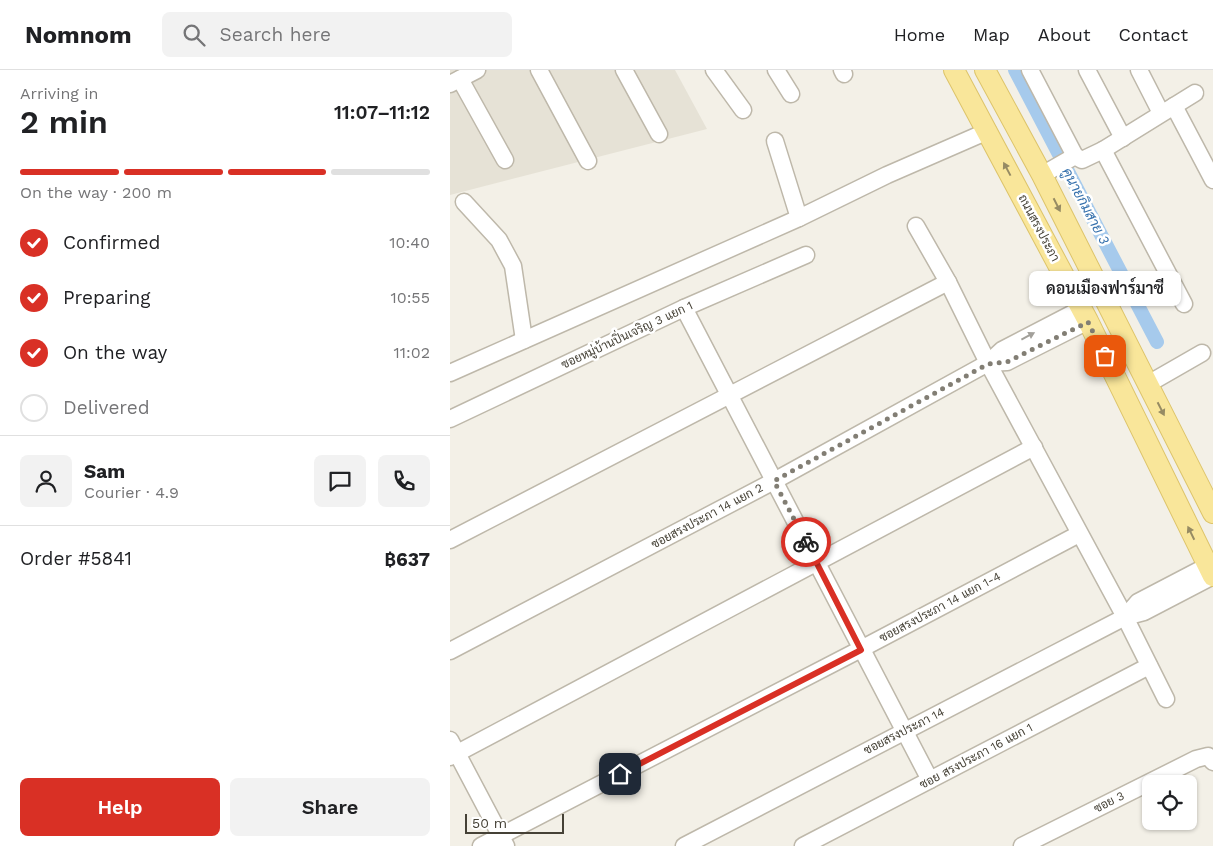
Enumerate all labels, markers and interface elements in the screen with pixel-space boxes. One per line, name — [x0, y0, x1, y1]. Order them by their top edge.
search box — [162, 12, 512, 57]
text: Nomnom — [25, 21, 132, 49]
icon: search — [180, 21, 208, 49]
text: Search here — [220, 23, 331, 46]
text: Home — [894, 24, 945, 45]
text: Map — [973, 24, 1010, 45]
text: About — [1038, 24, 1090, 45]
text: Contact — [1118, 24, 1188, 45]
text: Arriving in — [20, 84, 98, 103]
text: 11:07–11:12 — [334, 101, 430, 124]
text: 2 min — [20, 103, 108, 141]
one-way arrow — [1003, 162, 1011, 176]
water label: คูนายกิมสาย 3 — [1057, 165, 1113, 248]
text: On the way · 200 m — [20, 183, 172, 202]
street label: ถนนสรงประภา — [1016, 192, 1062, 264]
one-way arrow — [1053, 198, 1061, 213]
icon: check — [20, 229, 48, 257]
text: Confirmed — [63, 231, 160, 254]
text: 10:40 — [389, 233, 430, 252]
callout: ดอนเมืองฟาร์มาซี — [1029, 271, 1181, 306]
text: ดอนเมืองฟาร์มาซี — [1046, 279, 1164, 298]
icon: check — [20, 284, 48, 312]
text: Preparing — [63, 286, 150, 309]
text: 10:55 — [390, 288, 430, 307]
street label: ซอยหมู่บ้านปิ่นเจริญ 3 แยก 1 — [558, 295, 695, 373]
one-way arrow — [1021, 332, 1036, 340]
pin — [1084, 335, 1126, 377]
icon: check — [20, 339, 48, 367]
text: On the way — [63, 341, 167, 364]
icon: bag — [1091, 342, 1119, 370]
text: 11:02 — [394, 343, 430, 362]
text: Delivered — [63, 396, 150, 419]
one-way arrow — [1157, 402, 1165, 416]
button: person — [20, 455, 72, 507]
button: chat — [314, 455, 366, 507]
button: phone — [378, 455, 430, 507]
text: Sam — [84, 460, 125, 483]
street label: ซอยสรงประภา 14 แยก 2 — [649, 481, 765, 551]
text: Courier · 4.9 — [84, 483, 179, 502]
courier — [781, 517, 831, 567]
one-way arrow — [1187, 526, 1195, 540]
icon: bike — [792, 528, 820, 556]
text: Order #5841 — [20, 547, 132, 570]
text: ฿637 — [385, 548, 430, 571]
street label: ซอยสรงประภา 14 แยก 1-4 — [877, 569, 1003, 645]
street label: ซอยสรงประภา 14 — [861, 705, 947, 757]
street label: ซอย สรงประภา 16 แยก 1 — [917, 720, 1035, 792]
pin — [599, 753, 641, 795]
icon: home — [606, 760, 634, 788]
map controls — [1142, 775, 1197, 830]
button: locate — [1142, 775, 1197, 830]
button: Help — [20, 778, 220, 836]
button: Share — [230, 778, 430, 836]
street label: ซอย 3 — [1091, 788, 1127, 816]
scale bar — [465, 811, 564, 834]
text: 50 m — [472, 815, 507, 831]

